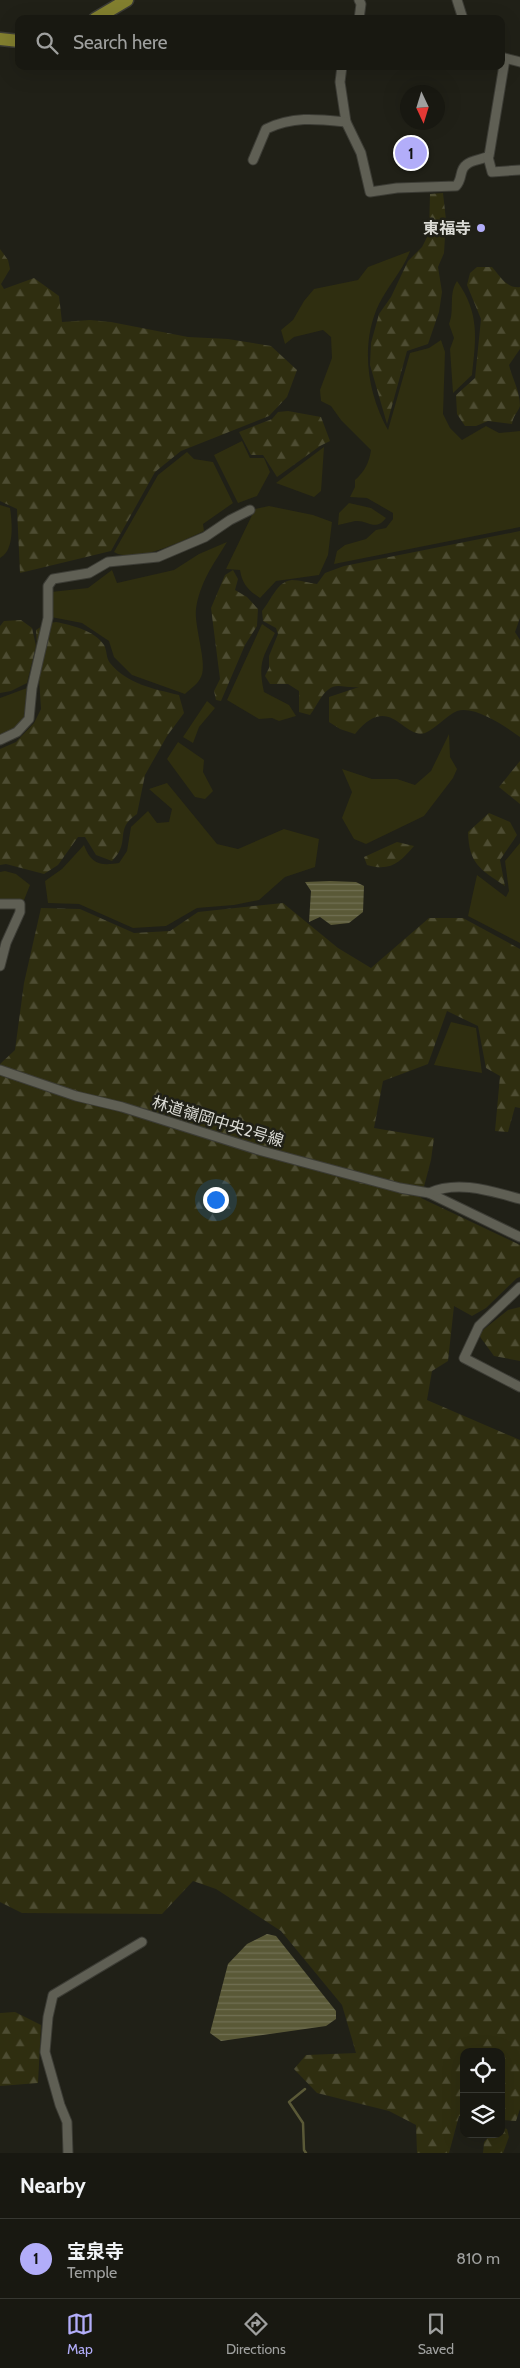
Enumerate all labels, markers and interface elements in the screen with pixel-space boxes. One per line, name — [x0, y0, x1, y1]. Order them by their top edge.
search box — [15, 15, 505, 70]
icon: search — [33, 29, 61, 57]
text: Search here — [73, 31, 167, 54]
north arrow — [400, 85, 445, 130]
pin: 1 — [395, 134, 427, 172]
place label: 東福寺 — [423, 219, 471, 238]
marker: 東福寺 — [475, 222, 487, 234]
street label: 林道嶺岡中央2号線 — [150, 1092, 286, 1151]
your location — [203, 1187, 229, 1213]
map controls — [460, 2048, 505, 2138]
button: locate — [460, 2048, 505, 2093]
button: layers — [460, 2093, 505, 2138]
text: Nearby — [20, 2173, 86, 2198]
text: 宝泉寺 — [67, 2240, 124, 2263]
text: 1 — [33, 2249, 39, 2268]
text: 810 m — [456, 2249, 500, 2268]
text: Temple — [67, 2263, 117, 2282]
tab: Map — [66, 2310, 94, 2358]
tab: Directions — [226, 2310, 286, 2358]
tab: Saved — [418, 2310, 454, 2358]

